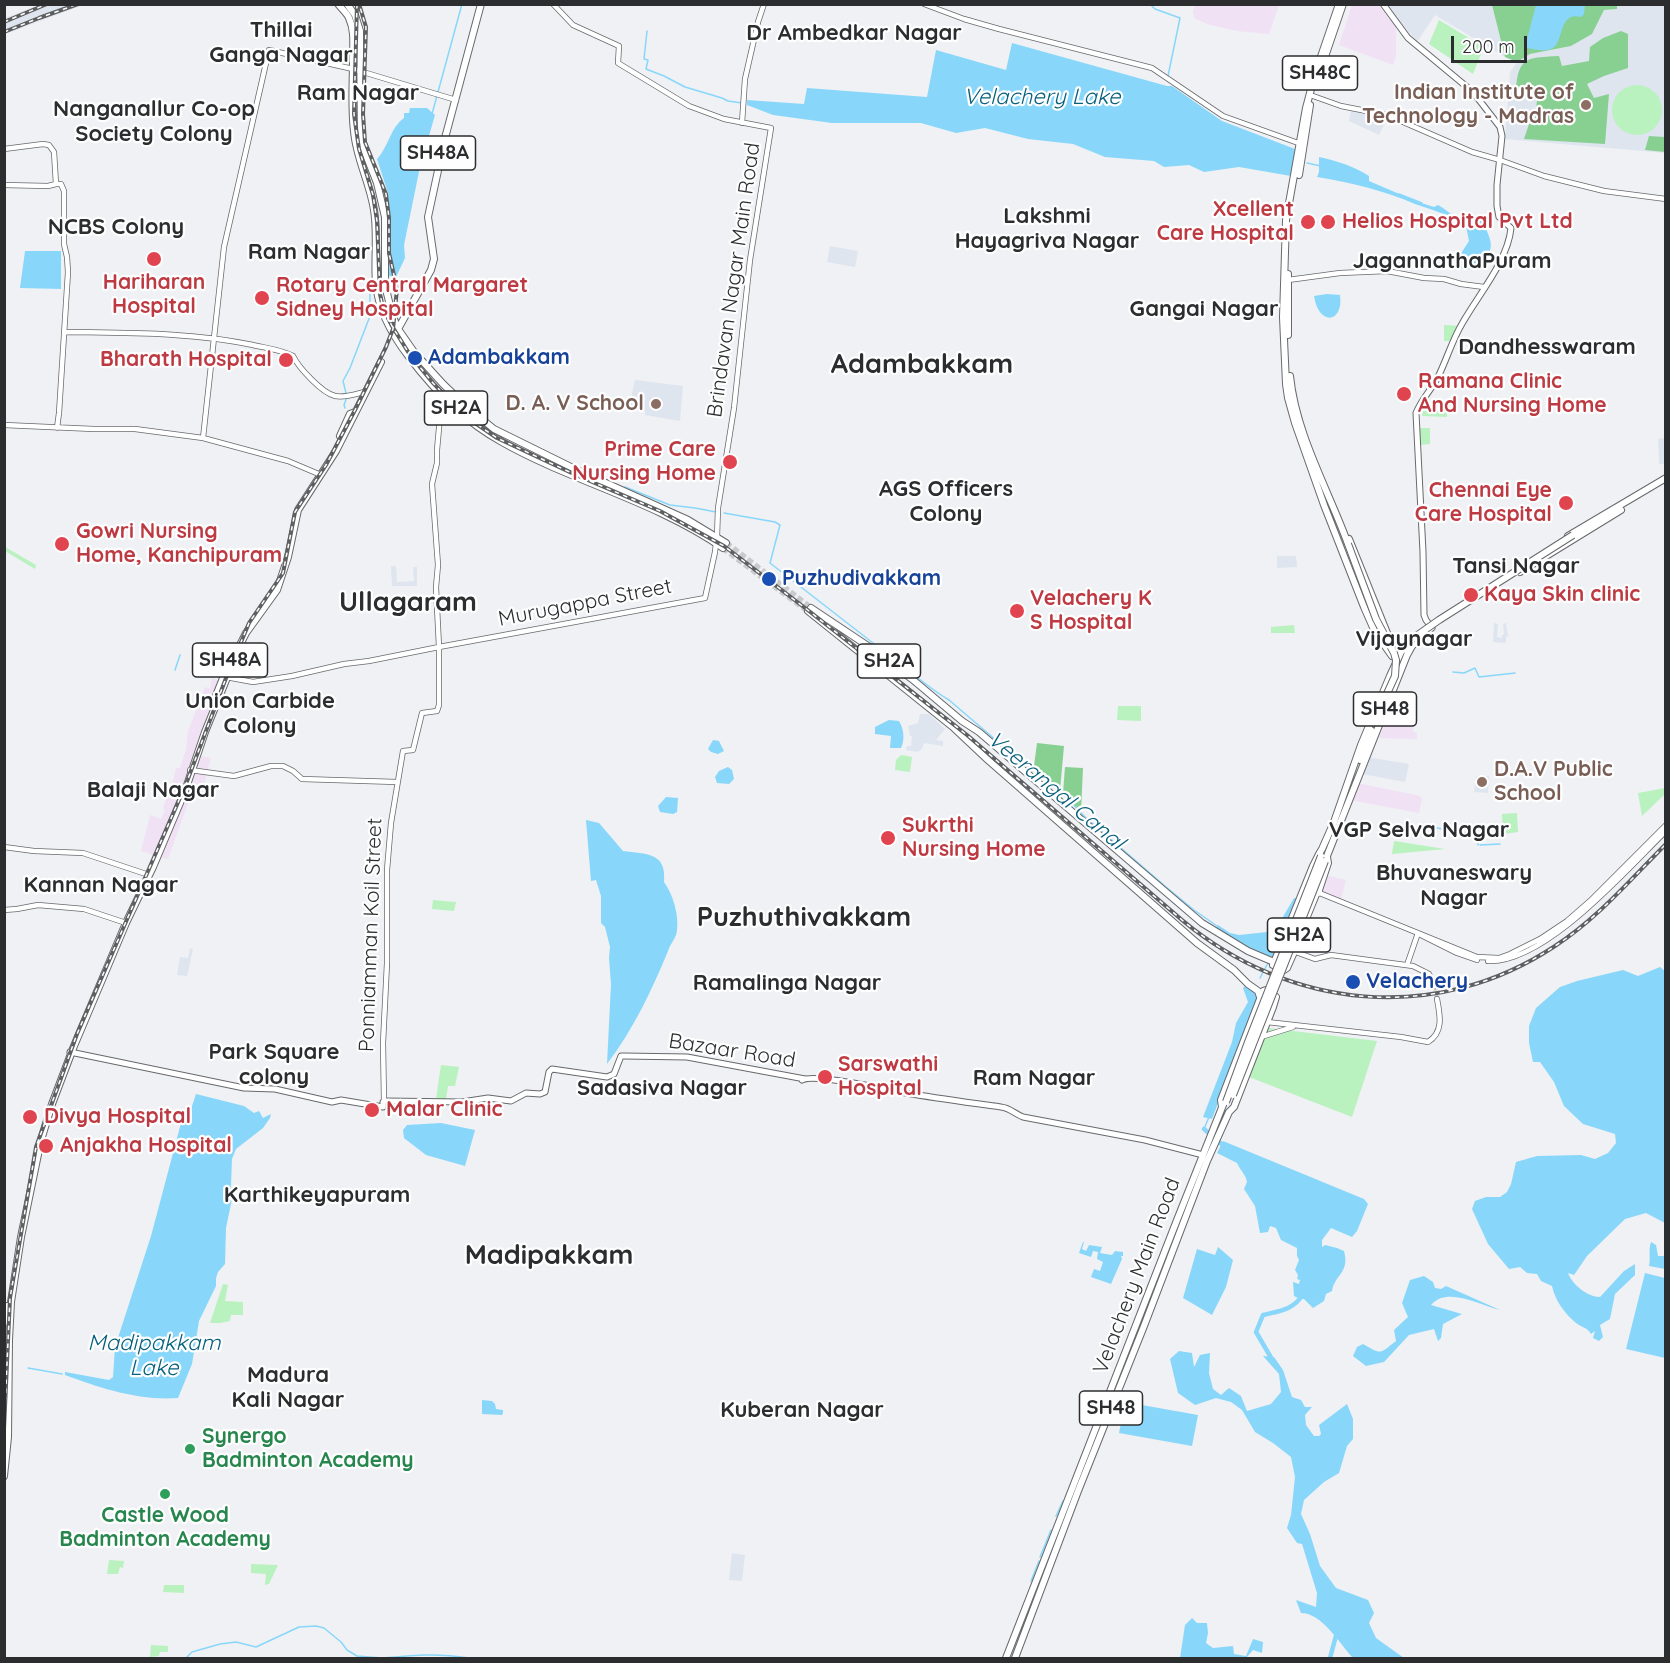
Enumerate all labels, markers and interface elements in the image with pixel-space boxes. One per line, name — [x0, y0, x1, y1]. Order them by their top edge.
district label: Thillai Ganga Nagar — [209, 17, 353, 68]
district label: Dr Ambedkar Nagar — [746, 20, 962, 46]
scale bar — [1454, 24, 1530, 62]
text: 200 m — [1462, 35, 1515, 58]
road number: SH48C — [1282, 56, 1358, 90]
district label: Ram Nagar — [297, 80, 419, 106]
place label: Indian Institute of Technology - Madras — [1362, 80, 1574, 130]
water label: Velachery Lake — [964, 84, 1120, 110]
district label: Nanganallur Co-op Society Colony — [53, 96, 255, 148]
marker: Indian Institute of Technology - Madras — [1579, 98, 1593, 112]
road number: SH48A — [400, 136, 476, 170]
street label: Brindavan Nagar Main Road — [702, 141, 766, 419]
place label: Xcellent Care Hospital — [1157, 197, 1294, 247]
district label: Lakshmi Hayagriva Nagar — [955, 203, 1139, 254]
place label: Helios Hospital Pvt Ltd — [1342, 209, 1573, 235]
marker: Xcellent Care Hospital — [1299, 213, 1317, 231]
marker: Helios Hospital Pvt Ltd — [1319, 213, 1337, 231]
district label: NCBS Colony — [48, 214, 184, 240]
district label: Ram Nagar — [248, 239, 370, 265]
district label: JagannathaPuram — [1353, 248, 1551, 274]
marker: Hariharan Hospital — [145, 250, 163, 268]
place label: Hariharan Hospital — [103, 270, 205, 320]
place label: Rotary Central Margaret Sidney Hospital — [276, 273, 528, 323]
marker: Rotary Central Margaret Sidney Hospital — [253, 289, 271, 307]
district label: Gangai Nagar — [1130, 296, 1278, 322]
district label: Dandhesswaram — [1458, 334, 1636, 360]
place label: Adambakkam — [428, 345, 570, 371]
place label: Bharath Hospital — [100, 347, 272, 373]
marker: Adambakkam — [406, 349, 424, 367]
district label: Adambakkam — [831, 349, 1013, 381]
marker: Bharath Hospital — [277, 351, 295, 369]
place label: Ramana Clinic And Nursing Home — [1418, 369, 1607, 419]
marker: Ramana Clinic And Nursing Home — [1395, 385, 1413, 403]
road number: SH2A — [424, 391, 488, 425]
place label: D. A. V School — [506, 391, 644, 417]
marker: D. A. V School — [649, 397, 663, 411]
place label: Prime Care Nursing Home — [572, 437, 716, 487]
marker: Prime Care Nursing Home — [721, 453, 739, 471]
district label: AGS Officers Colony — [879, 476, 1013, 528]
place label: Chennai Eye Care Hospital — [1415, 478, 1552, 528]
marker: Chennai Eye Care Hospital — [1557, 494, 1575, 512]
place label: Gowri Nursing Home, Kanchipuram — [76, 519, 282, 569]
marker: Gowri Nursing Home, Kanchipuram — [53, 535, 71, 553]
district label: Tansi Nagar — [1452, 553, 1580, 579]
place label: Puzhudivakkam — [782, 566, 941, 592]
marker: Puzhudivakkam — [760, 570, 778, 588]
street label: Murugappa Street — [496, 574, 674, 632]
place label: Kaya Skin clinic — [1484, 582, 1640, 608]
place label: Velachery K S Hospital — [1030, 586, 1152, 636]
marker: Kaya Skin clinic — [1462, 586, 1480, 604]
district label: Ullagaram — [339, 587, 477, 619]
marker: Velachery K S Hospital — [1008, 602, 1026, 620]
district label: Vijaynagar — [1355, 626, 1473, 652]
road number: SH48A — [192, 643, 268, 677]
road number: SH2A — [858, 644, 920, 678]
district label: Union Carbide Colony — [185, 688, 335, 740]
road number: SH48 — [1354, 692, 1416, 726]
water label: Veerangal Canal — [982, 726, 1130, 856]
place label: D.A.V Public School — [1494, 757, 1613, 807]
marker: D.A.V Public School — [1475, 775, 1489, 789]
district label: Balaji Nagar — [87, 777, 219, 803]
place label: Sukrthi Nursing Home — [902, 813, 1046, 863]
district label: VGP Selva Nagar — [1329, 817, 1509, 843]
street label: Ponniamman Koil Street — [354, 818, 388, 1052]
marker: Sukrthi Nursing Home — [879, 829, 897, 847]
district label: Bhuvaneswary Nagar — [1376, 860, 1532, 912]
district label: Kannan Nagar — [24, 872, 178, 898]
district label: Puzhuthivakkam — [697, 902, 911, 934]
road number: SH2A — [1268, 918, 1330, 952]
place label: Velachery — [1366, 969, 1468, 995]
district label: Ramalinga Nagar — [693, 970, 881, 996]
marker: Velachery — [1344, 973, 1362, 991]
street label: Bazaar Road — [667, 1029, 797, 1073]
district label: Park Square colony — [209, 1039, 339, 1090]
place label: Sarswathi Hospital — [838, 1052, 938, 1102]
district label: Ram Nagar — [973, 1065, 1095, 1091]
marker: Sarswathi Hospital — [816, 1068, 834, 1086]
district label: Sadasiva Nagar — [577, 1075, 747, 1101]
place label: Malar Clinic — [386, 1097, 502, 1123]
marker: Malar Clinic — [363, 1101, 381, 1119]
place label: Divya Hospital — [44, 1104, 191, 1130]
marker: Divya Hospital — [21, 1108, 39, 1126]
place label: Anjakha Hospital — [60, 1133, 232, 1159]
marker: Anjakha Hospital — [37, 1137, 55, 1155]
street label: Velachery Main Road — [1088, 1174, 1186, 1378]
district label: Karthikeyapuram — [224, 1182, 410, 1208]
district label: Madipakkam — [465, 1240, 633, 1272]
water label: Madipakkam Lake — [88, 1330, 220, 1382]
district label: Madura Kali Nagar — [232, 1362, 344, 1414]
road number: SH48 — [1080, 1391, 1142, 1425]
district label: Kuberan Nagar — [720, 1397, 884, 1423]
place label: Synergo Badminton Academy — [202, 1424, 414, 1474]
marker: Synergo Badminton Academy — [183, 1442, 197, 1456]
marker: Castle Wood Badminton Academy — [158, 1487, 172, 1501]
place label: Castle Wood Badminton Academy — [59, 1503, 271, 1553]

